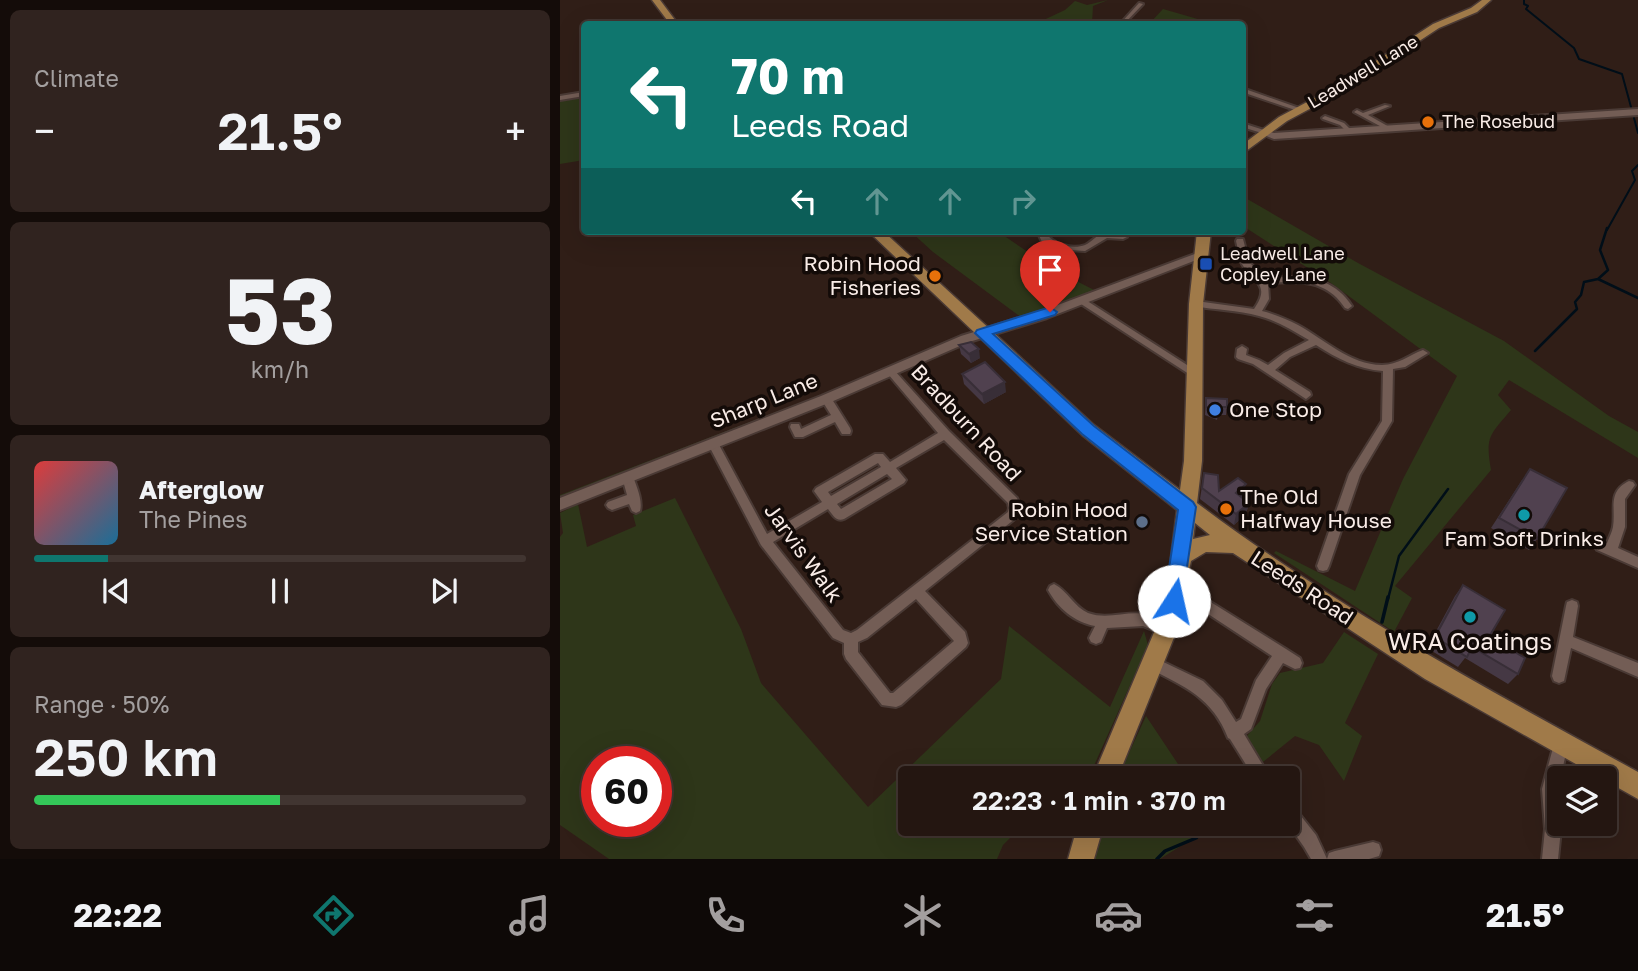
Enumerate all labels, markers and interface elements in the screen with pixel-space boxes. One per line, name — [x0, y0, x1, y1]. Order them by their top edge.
street label: Leadwell Lane — [1303, 30, 1422, 113]
text: 70 m — [731, 46, 845, 105]
icon: left — [616, 49, 707, 140]
text: Climate — [34, 64, 119, 92]
text: 21.5° — [218, 99, 342, 161]
text: Leeds Road — [731, 106, 909, 144]
text: − — [34, 108, 55, 153]
text: + — [505, 108, 526, 153]
place label: The Rosebud — [1442, 110, 1555, 132]
marker: The Rosebud — [1420, 114, 1436, 130]
icon: left — [785, 182, 823, 220]
icon: ahead — [858, 182, 896, 220]
icon: ahead — [931, 182, 969, 220]
icon: right — [1004, 182, 1042, 220]
pin — [1020, 240, 1080, 312]
place label: Leadwell Lane Copley Lane — [1220, 242, 1345, 285]
place label: Robin Hood Fisheries — [804, 250, 921, 300]
icon: arrive — [1031, 251, 1069, 289]
text: 53 — [224, 255, 336, 364]
marker: Leadwell Lane Copley Lane — [1198, 256, 1214, 272]
marker: Robin Hood Fisheries — [927, 268, 943, 284]
text: km/h — [251, 355, 309, 383]
street label: Bradburn Road — [906, 359, 1027, 486]
street label: Sharp Lane — [706, 367, 821, 433]
place label: One Stop — [1229, 396, 1322, 422]
marker: One Stop — [1207, 402, 1223, 418]
text: Afterglow — [139, 474, 264, 505]
place label: The Old Halfway House — [1240, 483, 1392, 533]
place label: Robin Hood Service Station — [975, 496, 1128, 546]
street label: Jarvis Walk — [759, 498, 848, 607]
marker: The Old Halfway House — [1218, 501, 1234, 517]
text: The Pines — [139, 505, 247, 533]
marker: Fam Soft Drinks — [1516, 507, 1532, 523]
marker: Robin Hood Service Station — [1134, 514, 1150, 530]
place label: Fam Soft Drinks — [1444, 525, 1604, 551]
street label: Leeds Road — [1246, 544, 1359, 630]
position arrow — [1137, 564, 1211, 638]
icon: previous — [97, 572, 135, 610]
icon: pause — [261, 572, 299, 610]
icon: next — [425, 572, 463, 610]
marker: WRA Coatings — [1462, 609, 1478, 625]
place label: WRA Coatings — [1388, 626, 1552, 655]
text: Range · 50% — [34, 690, 169, 718]
text: 250 km — [34, 725, 218, 787]
speed limit sign: 60 — [581, 746, 672, 837]
map controls — [1547, 766, 1617, 836]
button: layers — [1547, 766, 1617, 836]
text: 22:23 · 1 min · 370 m — [972, 785, 1226, 816]
icon: directions — [309, 891, 358, 940]
icon: music — [505, 891, 554, 940]
icon: phone — [701, 891, 750, 940]
icon: climate — [898, 891, 947, 940]
icon: car — [1094, 891, 1143, 940]
icon: filters — [1290, 891, 1339, 940]
text: 22:22 — [74, 896, 162, 934]
text: 21.5° — [1486, 896, 1564, 934]

